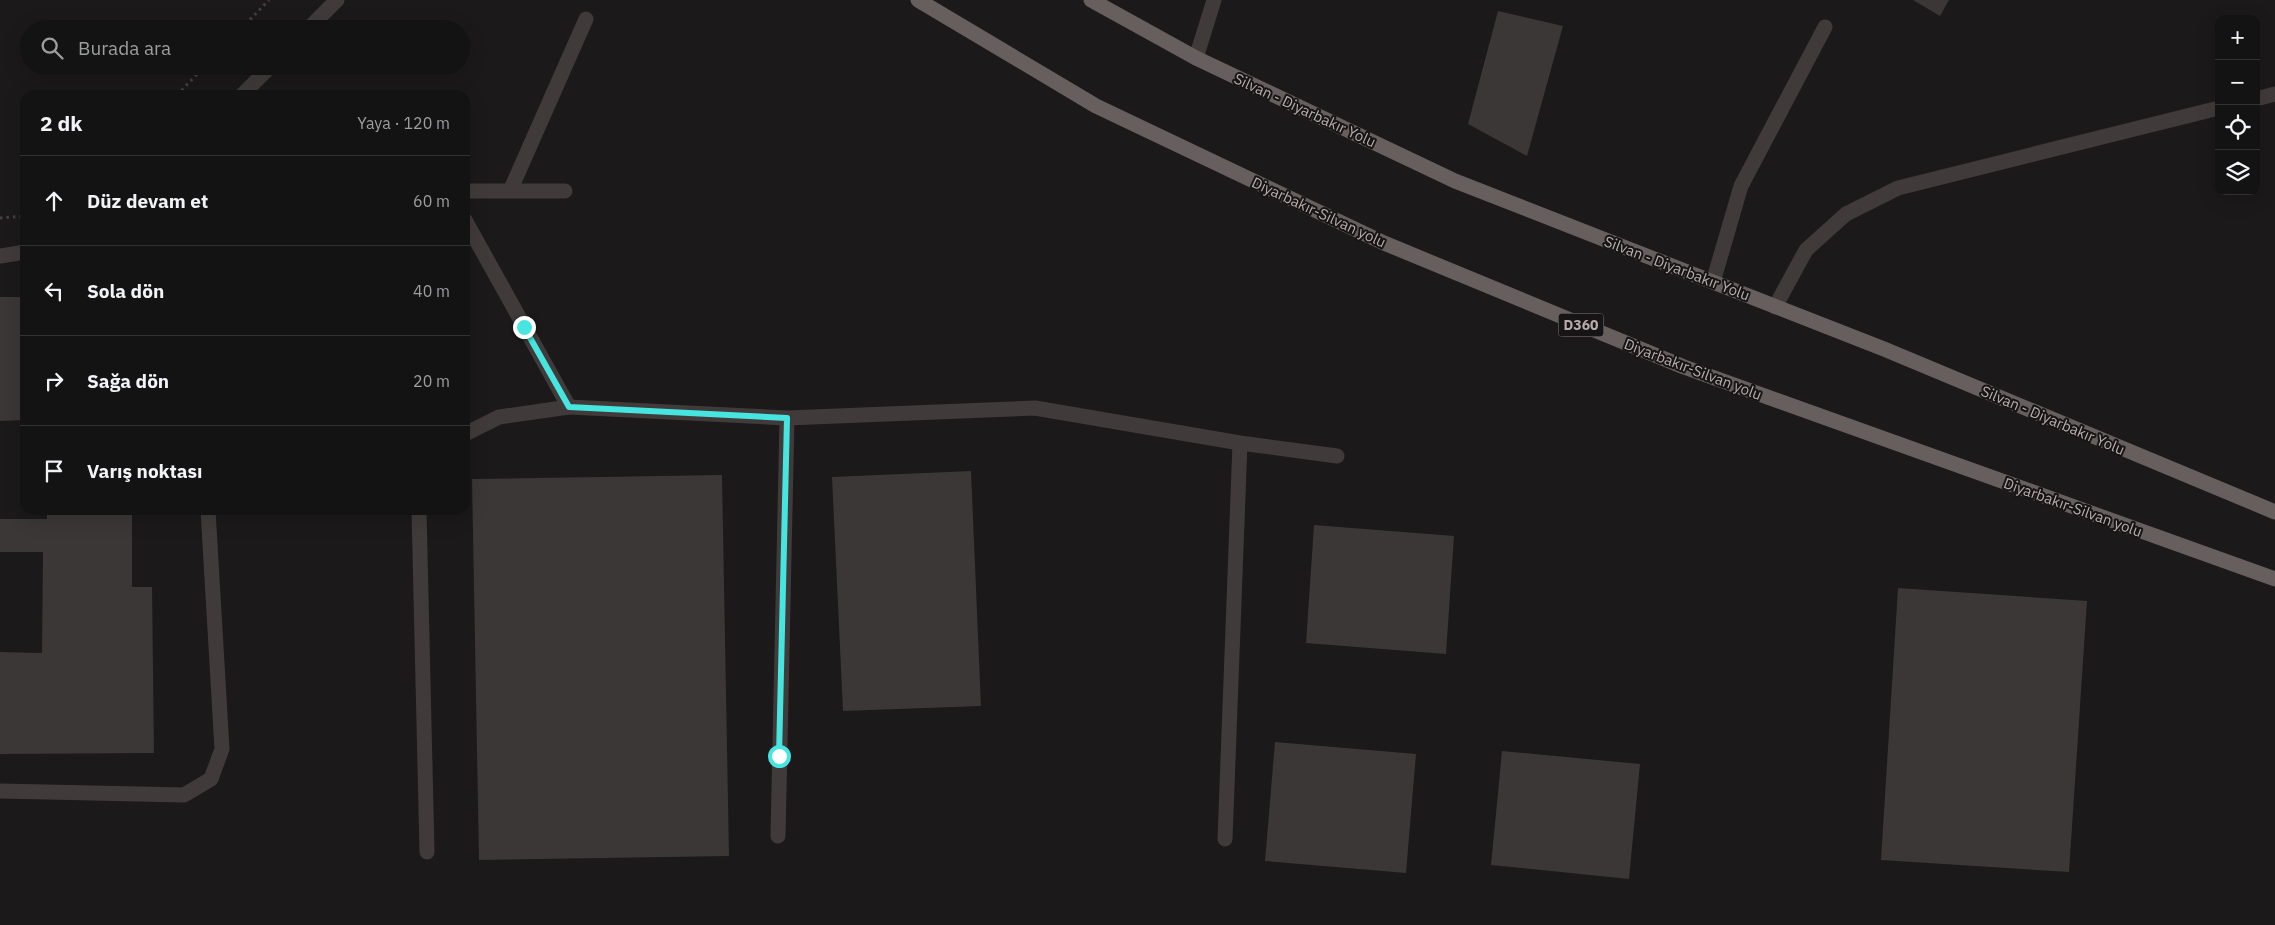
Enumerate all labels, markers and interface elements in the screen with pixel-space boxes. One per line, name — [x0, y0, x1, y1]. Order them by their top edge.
map controls — [2215, 15, 2260, 195]
button: + — [2215, 15, 2260, 60]
search box — [20, 20, 470, 75]
icon: search — [38, 34, 66, 62]
text: Burada ara — [78, 36, 171, 60]
button: − — [2215, 60, 2260, 105]
street label: Silvan - Diyarbakır Yolu — [1231, 69, 1379, 151]
button: locate — [2215, 105, 2260, 150]
text: 2 dk — [40, 109, 82, 137]
text: Yaya · 120 m — [357, 113, 450, 133]
button: layers — [2215, 150, 2260, 195]
street label: Diyarbakır-Silvan yolu — [1249, 173, 1389, 251]
icon: ahead — [40, 187, 68, 215]
text: Düz devam et — [87, 189, 208, 213]
text: 60 m — [413, 191, 450, 211]
street label: Silvan - Diyarbakır Yolu — [1602, 231, 1752, 305]
icon: left — [40, 277, 68, 305]
text: Sola dön — [87, 279, 164, 303]
text: 40 m — [413, 281, 450, 301]
road number: D360 — [1558, 314, 1604, 336]
route end — [513, 316, 536, 339]
street label: Diyarbakır-Silvan yolu — [1621, 334, 1765, 404]
icon: right — [40, 367, 68, 395]
text: Sağa dön — [87, 369, 169, 393]
text: 20 m — [413, 371, 450, 391]
street label: Silvan - Diyarbakır Yolu — [1978, 381, 2128, 459]
icon: arrive — [40, 457, 68, 485]
text: Varış noktası — [87, 459, 202, 483]
street label: Diyarbakır-Silvan yolu — [2001, 473, 2145, 541]
route start — [768, 745, 791, 768]

